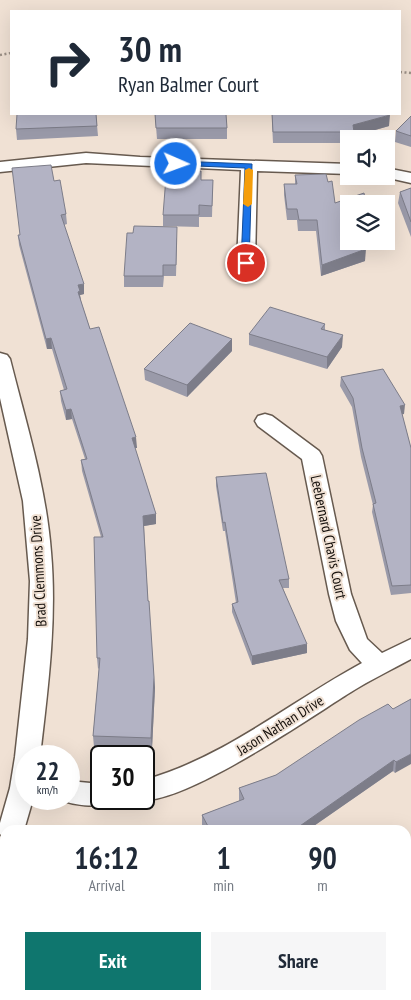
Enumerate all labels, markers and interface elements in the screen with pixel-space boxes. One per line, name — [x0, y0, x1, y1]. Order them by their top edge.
text: 30 m — [118, 26, 182, 72]
icon: right — [35, 30, 100, 95]
text: Ryan Balmer Court — [118, 70, 259, 98]
map controls — [340, 130, 395, 250]
button: sound — [340, 130, 395, 185]
position arrow — [149, 137, 201, 189]
button: layers — [340, 195, 395, 250]
pin — [225, 242, 267, 284]
icon: arrive — [232, 249, 260, 277]
street label: Leebernard Chavis Court — [307, 473, 351, 601]
street label: Brad Clemmons Drive — [26, 515, 50, 627]
street label: Jason Nathan Drive — [232, 691, 327, 760]
speed limit sign: 30 — [90, 745, 155, 810]
text: 22 — [36, 755, 59, 787]
text: km/h — [37, 782, 58, 797]
text: 16:12 — [74, 838, 139, 877]
text: 1 — [216, 838, 231, 877]
text: 90 — [308, 838, 337, 877]
text: Arrival — [88, 875, 125, 895]
text: min — [213, 875, 234, 895]
text: m — [317, 875, 328, 895]
button: Exit — [25, 932, 201, 990]
button: Share — [211, 932, 386, 990]

